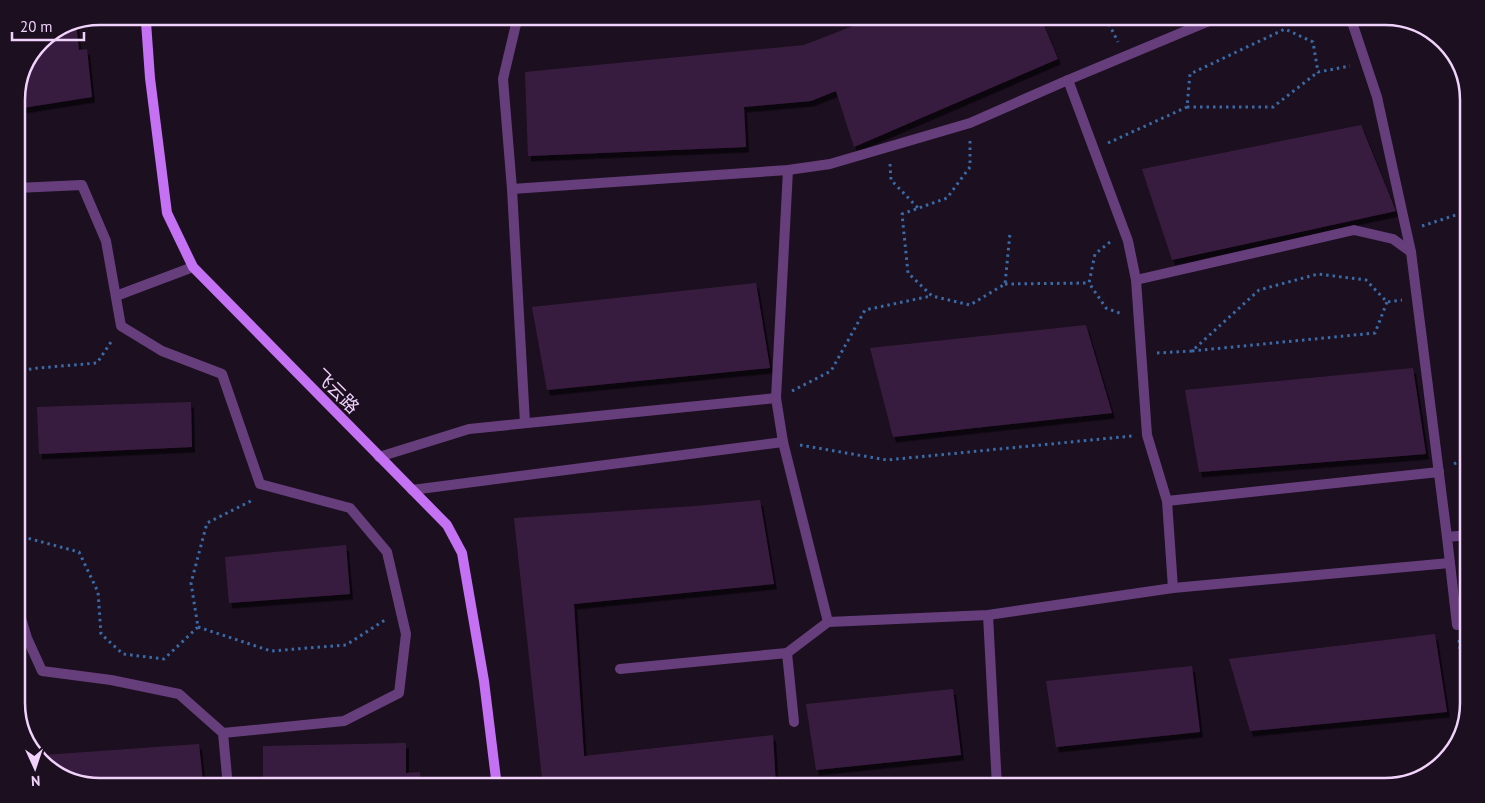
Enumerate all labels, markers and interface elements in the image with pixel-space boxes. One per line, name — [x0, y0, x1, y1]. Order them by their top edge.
scale bar — [12, 10, 85, 42]
text: 20 m — [20, 17, 53, 36]
street label: 飞云路 — [310, 364, 364, 418]
north arrow — [10, 743, 60, 793]
text: N — [31, 772, 41, 790]

